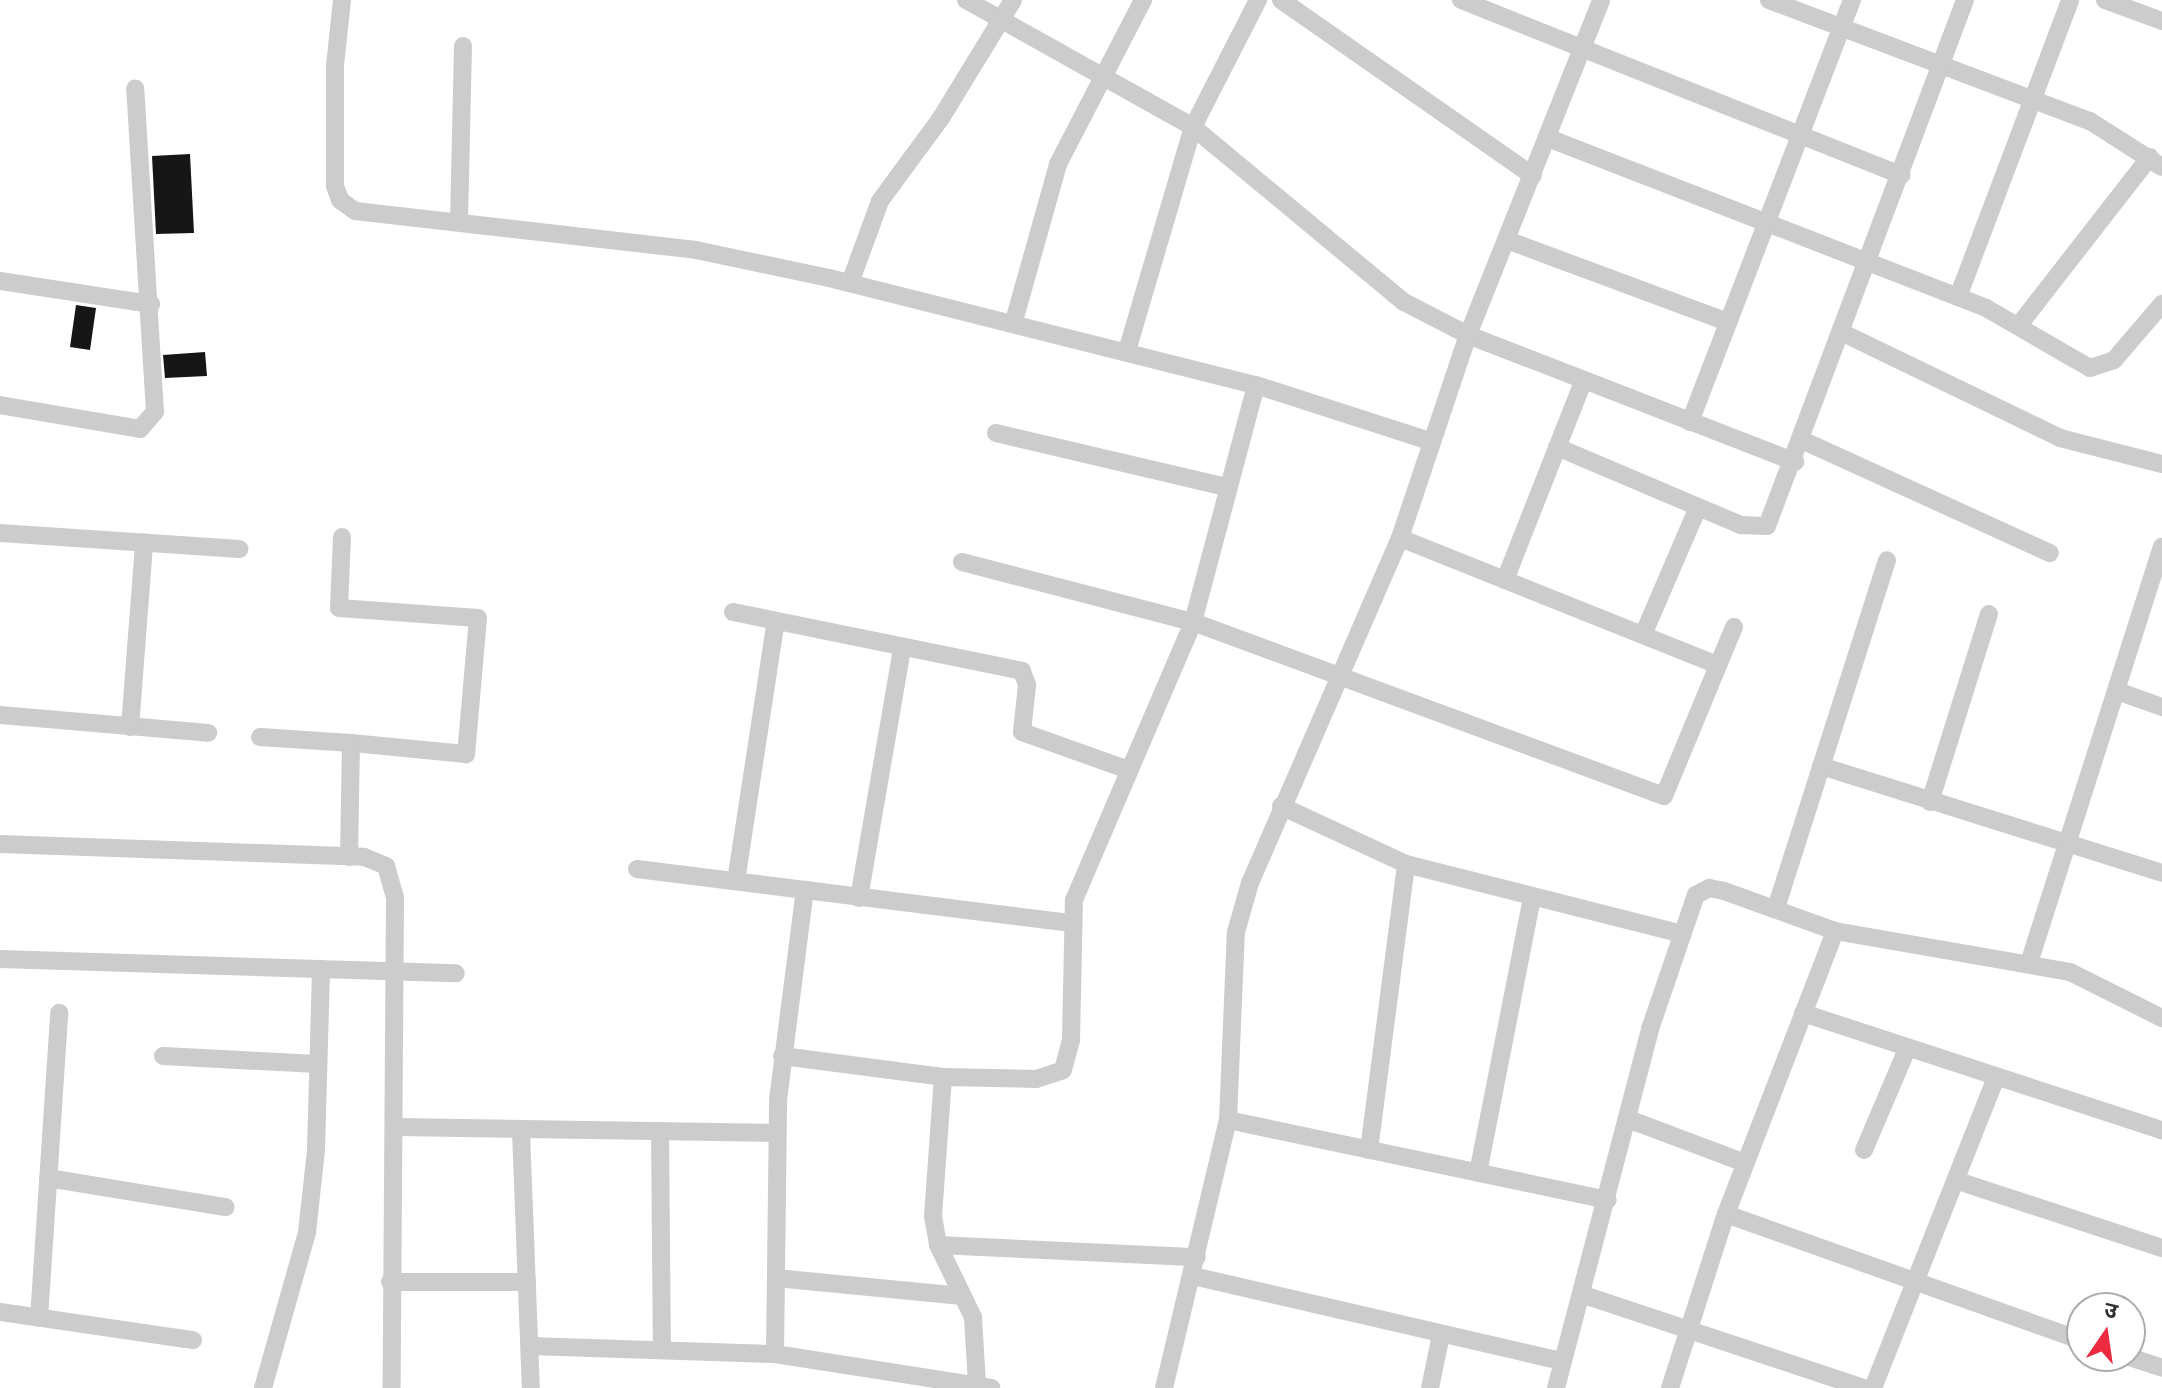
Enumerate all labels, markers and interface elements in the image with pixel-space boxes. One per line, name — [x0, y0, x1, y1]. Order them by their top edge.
north arrow — [2066, 1292, 2146, 1372]
text: उ — [2102, 1296, 2120, 1325]

